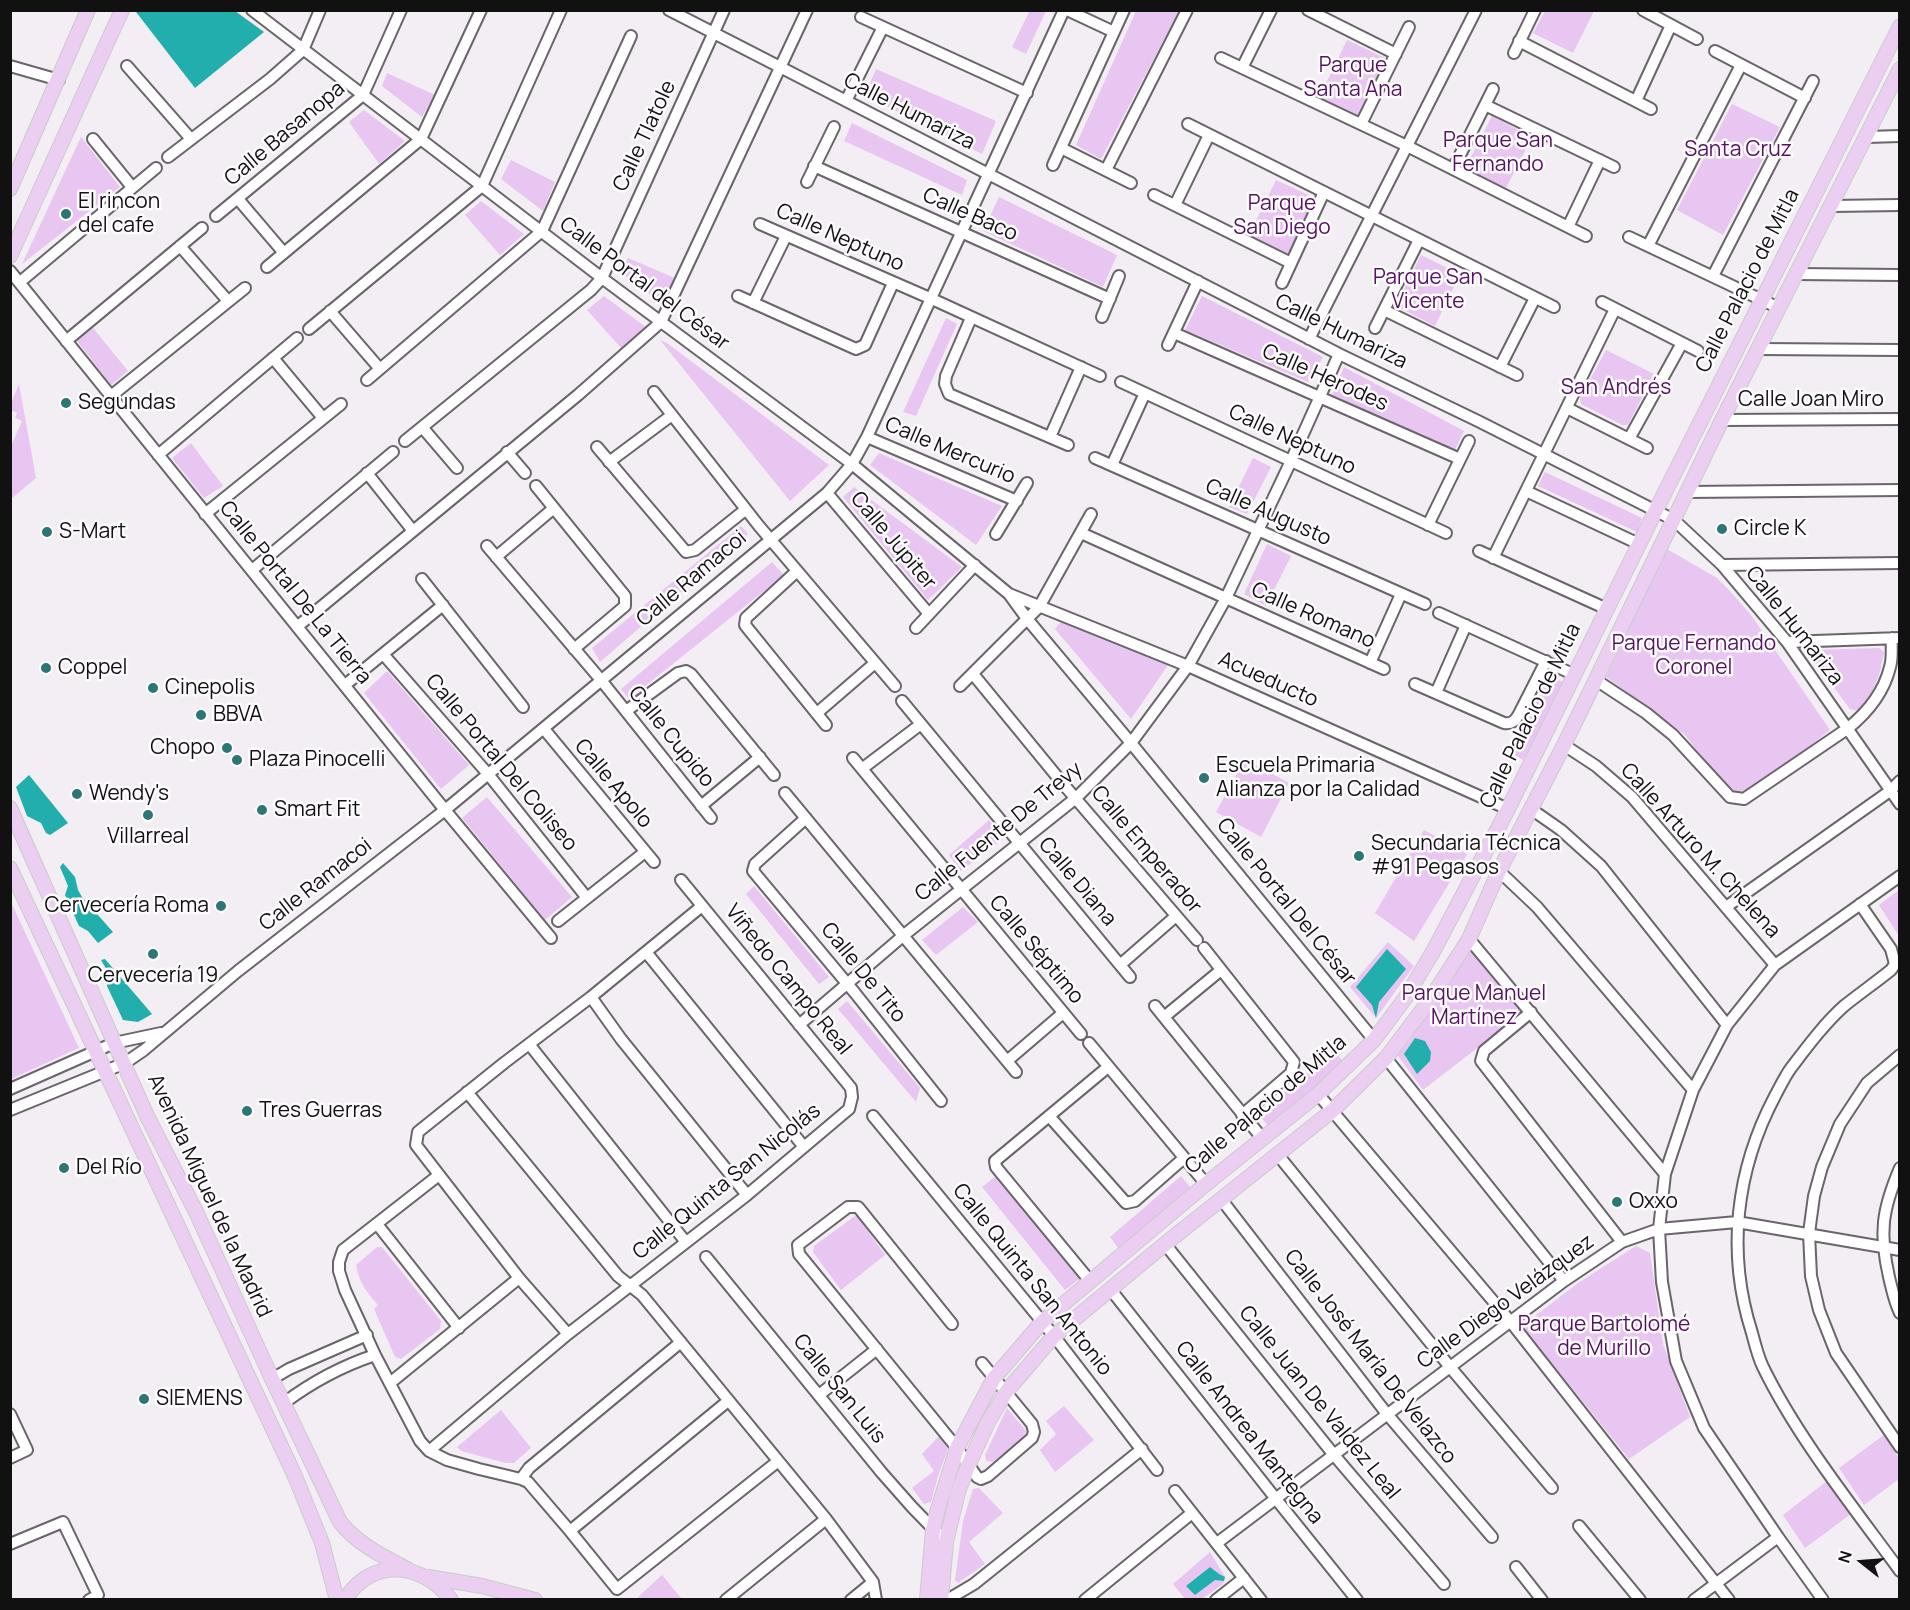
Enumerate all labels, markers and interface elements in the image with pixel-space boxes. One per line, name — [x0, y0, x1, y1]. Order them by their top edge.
park label: Parque Santa Ana — [1304, 53, 1402, 103]
street label: Calle Humariza — [839, 68, 979, 156]
street label: Calle Basanopa — [220, 76, 350, 192]
street label: Calle Tlatole — [608, 76, 682, 196]
park label: Parque San Fernando — [1443, 128, 1553, 178]
park label: Santa Cruz — [1684, 137, 1792, 163]
street label: Calle Baco — [919, 183, 1021, 247]
street label: Calle Palacio de Mitla — [1691, 185, 1805, 377]
place label: El rincon del cafe — [78, 189, 160, 239]
park label: Parque San Diego — [1233, 191, 1331, 241]
street label: Calle Neptuno — [772, 199, 908, 277]
marker: El rincon del cafe — [59, 207, 73, 221]
street label: Calle Portal del César — [554, 212, 734, 356]
park label: Parque San Vicente — [1373, 265, 1483, 315]
street label: Calle Humariza — [1271, 289, 1411, 375]
street label: Calle Herodes — [1258, 339, 1392, 417]
park label: San Andrés — [1561, 375, 1671, 401]
street label: Calle Joan Miro — [1738, 387, 1884, 413]
place label: Segundas — [78, 390, 176, 416]
marker: Segundas — [59, 396, 73, 410]
street label: Calle Neptuno — [1224, 400, 1360, 480]
street label: Calle Mercurio — [881, 412, 1019, 490]
street label: Calle Augusto — [1201, 474, 1335, 552]
street label: Calle Júpiter — [845, 487, 941, 595]
street label: Calle Portal De La Tierra — [213, 496, 377, 690]
place label: Circle K — [1734, 516, 1806, 542]
place label: S-Mart — [59, 519, 126, 545]
marker: Circle K — [1715, 522, 1729, 536]
marker: S-Mart — [40, 525, 54, 539]
street label: Calle Ramacoi — [632, 526, 752, 632]
street label: Calle Humariza — [1740, 562, 1848, 690]
street label: Calle Romano — [1247, 577, 1379, 655]
street label: Calle Palacio de Mitla — [1475, 619, 1587, 813]
park label: Parque Fernando Coronel — [1612, 631, 1776, 681]
street label: Acueducto — [1214, 647, 1322, 713]
place label: Coppel — [58, 655, 127, 681]
marker: Coppel — [39, 661, 53, 675]
street label: Calle Portal Del Coliseo — [420, 669, 582, 857]
place label: Cinepolis — [165, 675, 255, 701]
marker: Cinepolis — [146, 681, 160, 695]
street label: Calle Cupido — [623, 681, 719, 793]
place label: BBVA — [213, 702, 263, 728]
marker: BBVA — [194, 708, 208, 722]
street label: Calle Apolo — [568, 734, 658, 834]
place label: Chopo — [150, 735, 215, 761]
marker: Chopo — [220, 741, 234, 755]
place label: Plaza Pinocelli — [249, 747, 385, 773]
marker: Plaza Pinocelli — [230, 753, 244, 767]
place label: Escuela Primaria Alianza por la Calidad — [1216, 753, 1420, 803]
street label: Calle Fuente De Trevy — [910, 757, 1088, 907]
street label: Calle Arturo M. Chelena — [1615, 758, 1785, 944]
marker: Escuela Primaria Alianza por la Calidad — [1197, 771, 1211, 785]
place label: Wendy's — [89, 781, 169, 807]
street label: Calle Emperador — [1085, 781, 1207, 919]
marker: Wendy's — [70, 787, 84, 801]
place label: Smart Fit — [274, 797, 360, 823]
marker: Smart Fit — [255, 803, 269, 817]
marker: Villarreal — [141, 808, 155, 822]
street label: Calle Portal Del César — [1211, 813, 1361, 991]
place label: Villarreal — [107, 824, 189, 850]
place label: Secundaria Técnica #91 Pegasos — [1371, 831, 1561, 881]
street label: Calle Ramacoi — [255, 833, 377, 937]
street label: Calle Diana — [1033, 833, 1121, 931]
marker: Secundaria Técnica #91 Pegasos — [1352, 849, 1366, 863]
street label: Calle Séptimo — [983, 891, 1089, 1009]
place label: Cervecería Roma — [45, 893, 209, 919]
marker: Cervecería Roma — [214, 899, 228, 913]
street label: Viñedo Campo Real — [720, 900, 856, 1060]
street label: Calle De Tito — [815, 918, 911, 1028]
marker: Cervecería 19 — [146, 947, 160, 961]
place label: Cervecería 19 — [88, 963, 218, 989]
park label: Parque Manuel Martínez — [1402, 981, 1546, 1031]
street label: Calle Palacio de Mitla — [1180, 1030, 1352, 1180]
street label: Avenida Miguel de la Madrid — [141, 1070, 277, 1322]
place label: Tres Guerras — [259, 1098, 382, 1124]
street label: Calle Quinta San Nicolás — [628, 1099, 826, 1265]
marker: Tres Guerras — [240, 1104, 254, 1118]
place label: Del Río — [76, 1155, 142, 1181]
marker: Del Río — [57, 1161, 71, 1175]
street label: Calle Quinta San Antonio — [947, 1179, 1117, 1381]
place label: Oxxo — [1629, 1189, 1678, 1215]
marker: Oxxo — [1610, 1195, 1624, 1209]
street label: Calle Diego Velázquez — [1413, 1229, 1599, 1375]
street label: Calle José María De Velazco — [1278, 1245, 1462, 1469]
street label: Calle Juan De Valdez Leal — [1233, 1301, 1405, 1505]
park label: Parque Bartolomé de Murillo — [1518, 1312, 1690, 1362]
street label: Calle San Luis — [787, 1329, 891, 1449]
street label: Calle Andrea Mantegna — [1170, 1337, 1328, 1529]
place label: SIEMENS — [156, 1386, 243, 1412]
marker: SIEMENS — [137, 1392, 151, 1406]
north arrow — [1832, 1532, 1892, 1592]
text: N — [1833, 1548, 1857, 1565]

